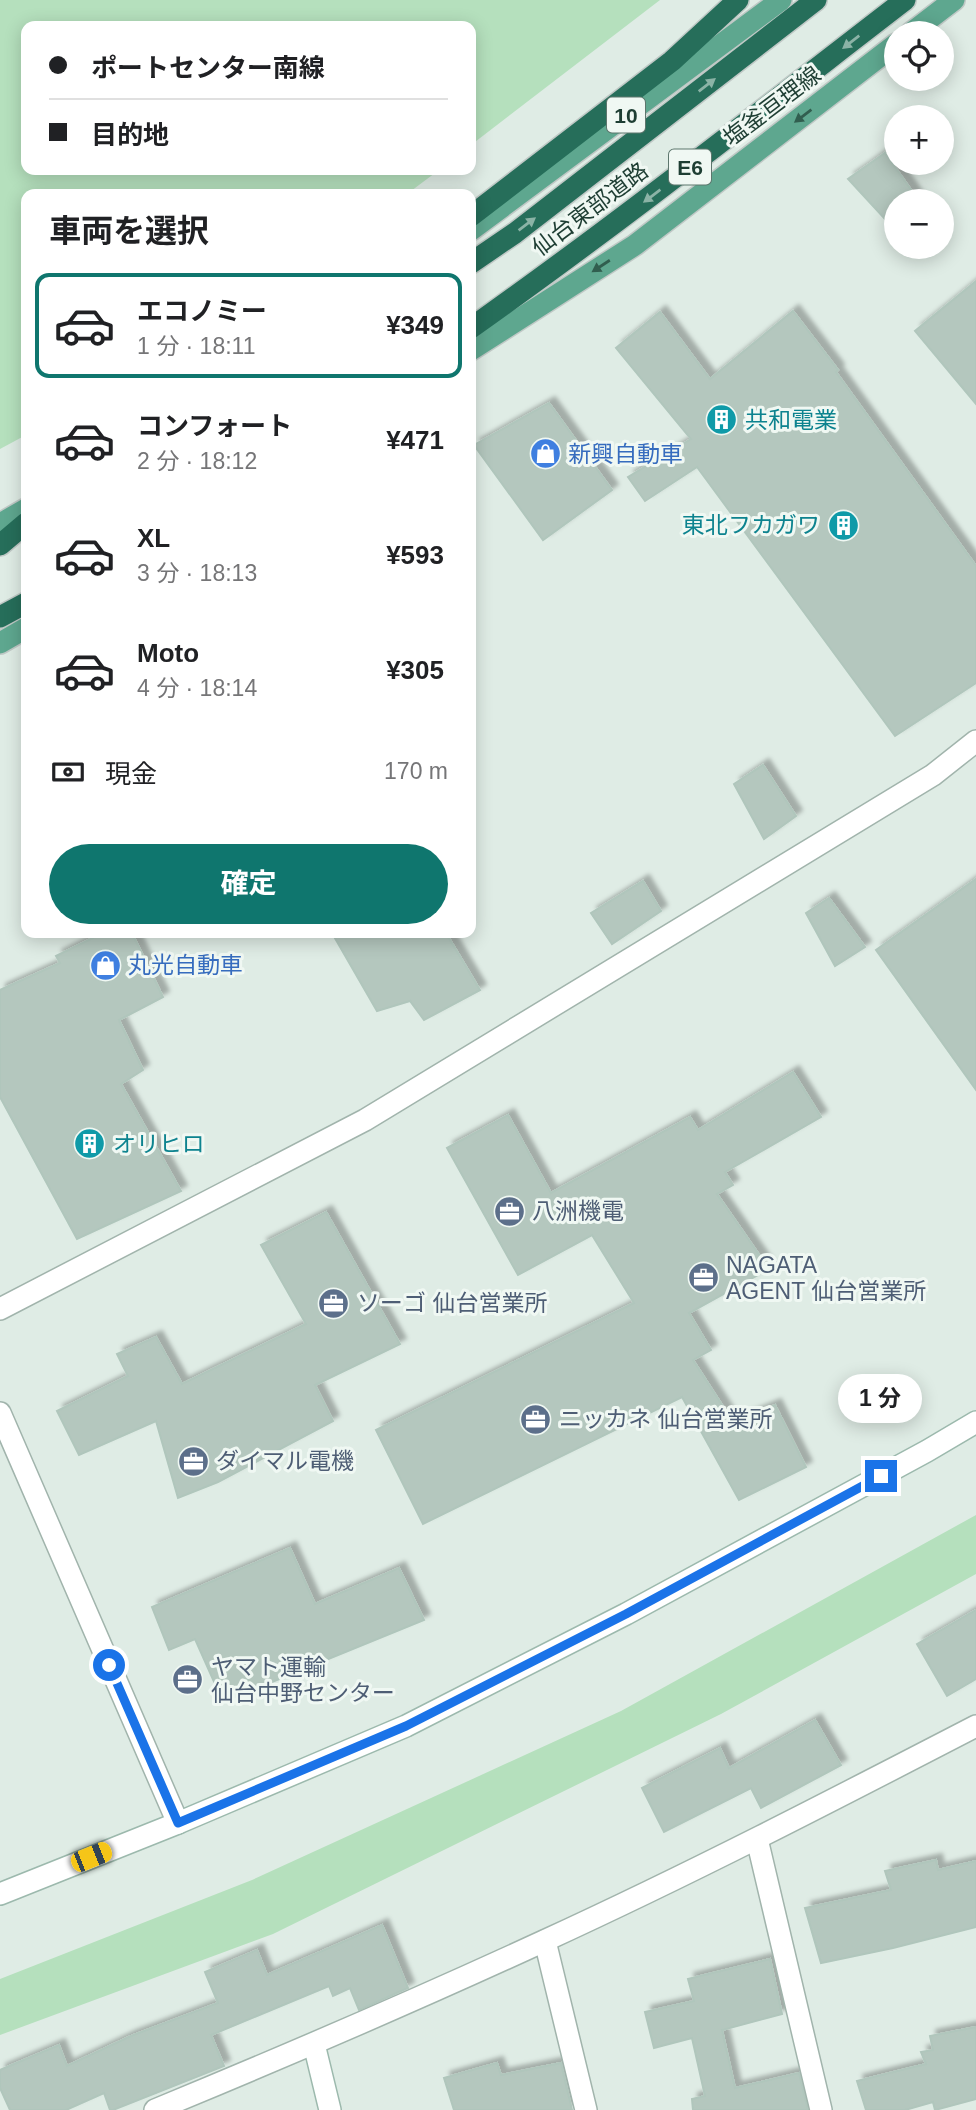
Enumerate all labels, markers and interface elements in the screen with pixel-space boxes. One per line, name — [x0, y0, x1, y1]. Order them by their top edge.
map controls — [884, 21, 954, 259]
button: locate — [884, 21, 954, 91]
one-way arrow — [843, 34, 860, 49]
text: ポートセンター南線 — [91, 53, 325, 83]
street label: 塩釜亘理線 — [718, 61, 826, 151]
one-way arrow — [698, 78, 716, 93]
road number: 10 — [607, 97, 645, 132]
button: + — [884, 105, 954, 175]
one-way arrow — [794, 108, 812, 122]
text: 目的地 — [91, 120, 169, 150]
road number: E6 — [669, 150, 711, 184]
street label: 仙台東部道路 — [527, 157, 653, 261]
one-way arrow — [643, 189, 661, 203]
button: − — [884, 189, 954, 259]
text: 車両を選択 — [49, 213, 209, 249]
one-way arrow — [518, 217, 536, 231]
one-way arrow — [591, 260, 611, 273]
icon: car — [53, 294, 116, 357]
text: エコノミー — [137, 296, 267, 326]
text: ¥349 — [386, 310, 444, 340]
text: 1 分 · 18:11 — [137, 333, 255, 359]
building icon: 共和電業 — [705, 403, 739, 437]
place label: 共和電業 — [745, 407, 837, 433]
icon: car — [53, 409, 116, 472]
text: コンフォート — [137, 411, 292, 441]
text: ¥471 — [386, 425, 444, 455]
shop icon: 新興自動車 — [528, 437, 562, 471]
place label: 新興自動車 — [568, 441, 683, 467]
text: 2 分 · 18:12 — [137, 448, 257, 474]
building icon: 東北フカガワ — [826, 508, 860, 542]
place label: 東北フカガワ — [682, 512, 820, 538]
text: XL — [137, 523, 170, 553]
icon: car — [53, 524, 116, 587]
text: ¥593 — [386, 540, 444, 570]
text: 3 分 · 18:13 — [137, 560, 257, 586]
text: Moto — [137, 638, 199, 668]
icon: car — [53, 639, 116, 702]
text: ¥305 — [386, 655, 444, 685]
text: 4 分 · 18:14 — [137, 675, 257, 701]
icon: cash — [49, 753, 87, 791]
text: 170 m — [384, 758, 448, 784]
text: 現金 — [105, 759, 157, 789]
button: 確定 — [49, 844, 448, 924]
shop icon: 丸光自動車 — [88, 948, 122, 982]
place label: 丸光自動車 — [128, 952, 243, 978]
building icon: オリヒロ — [73, 1127, 107, 1161]
place label: オリヒロ — [113, 1131, 205, 1157]
office icon: 八洲機電 — [492, 1194, 526, 1228]
place label: 八洲機電 — [532, 1198, 624, 1224]
place label: NAGATA AGENT 仙台営業所 — [726, 1252, 926, 1304]
office icon: NAGATA AGENT 仙台営業所 — [686, 1261, 720, 1295]
office icon: ソーゴ 仙台営業所 — [317, 1286, 351, 1320]
place label: ソーゴ 仙台営業所 — [357, 1290, 547, 1316]
callout: 1 分 — [839, 1374, 923, 1424]
text: 1 分 — [859, 1385, 901, 1411]
office icon: ニッカネ 仙台営業所 — [519, 1402, 553, 1436]
place label: ニッカネ 仙台営業所 — [559, 1406, 772, 1432]
office icon: ダイマル電機 — [176, 1444, 210, 1478]
place label: ダイマル電機 — [216, 1448, 354, 1474]
route end — [865, 1460, 897, 1492]
route start — [93, 1649, 125, 1681]
place label: ヤマト運輸 仙台中野センター — [211, 1654, 395, 1706]
office icon: ヤマト運輸 仙台中野センター — [171, 1663, 205, 1697]
car — [68, 1839, 115, 1875]

